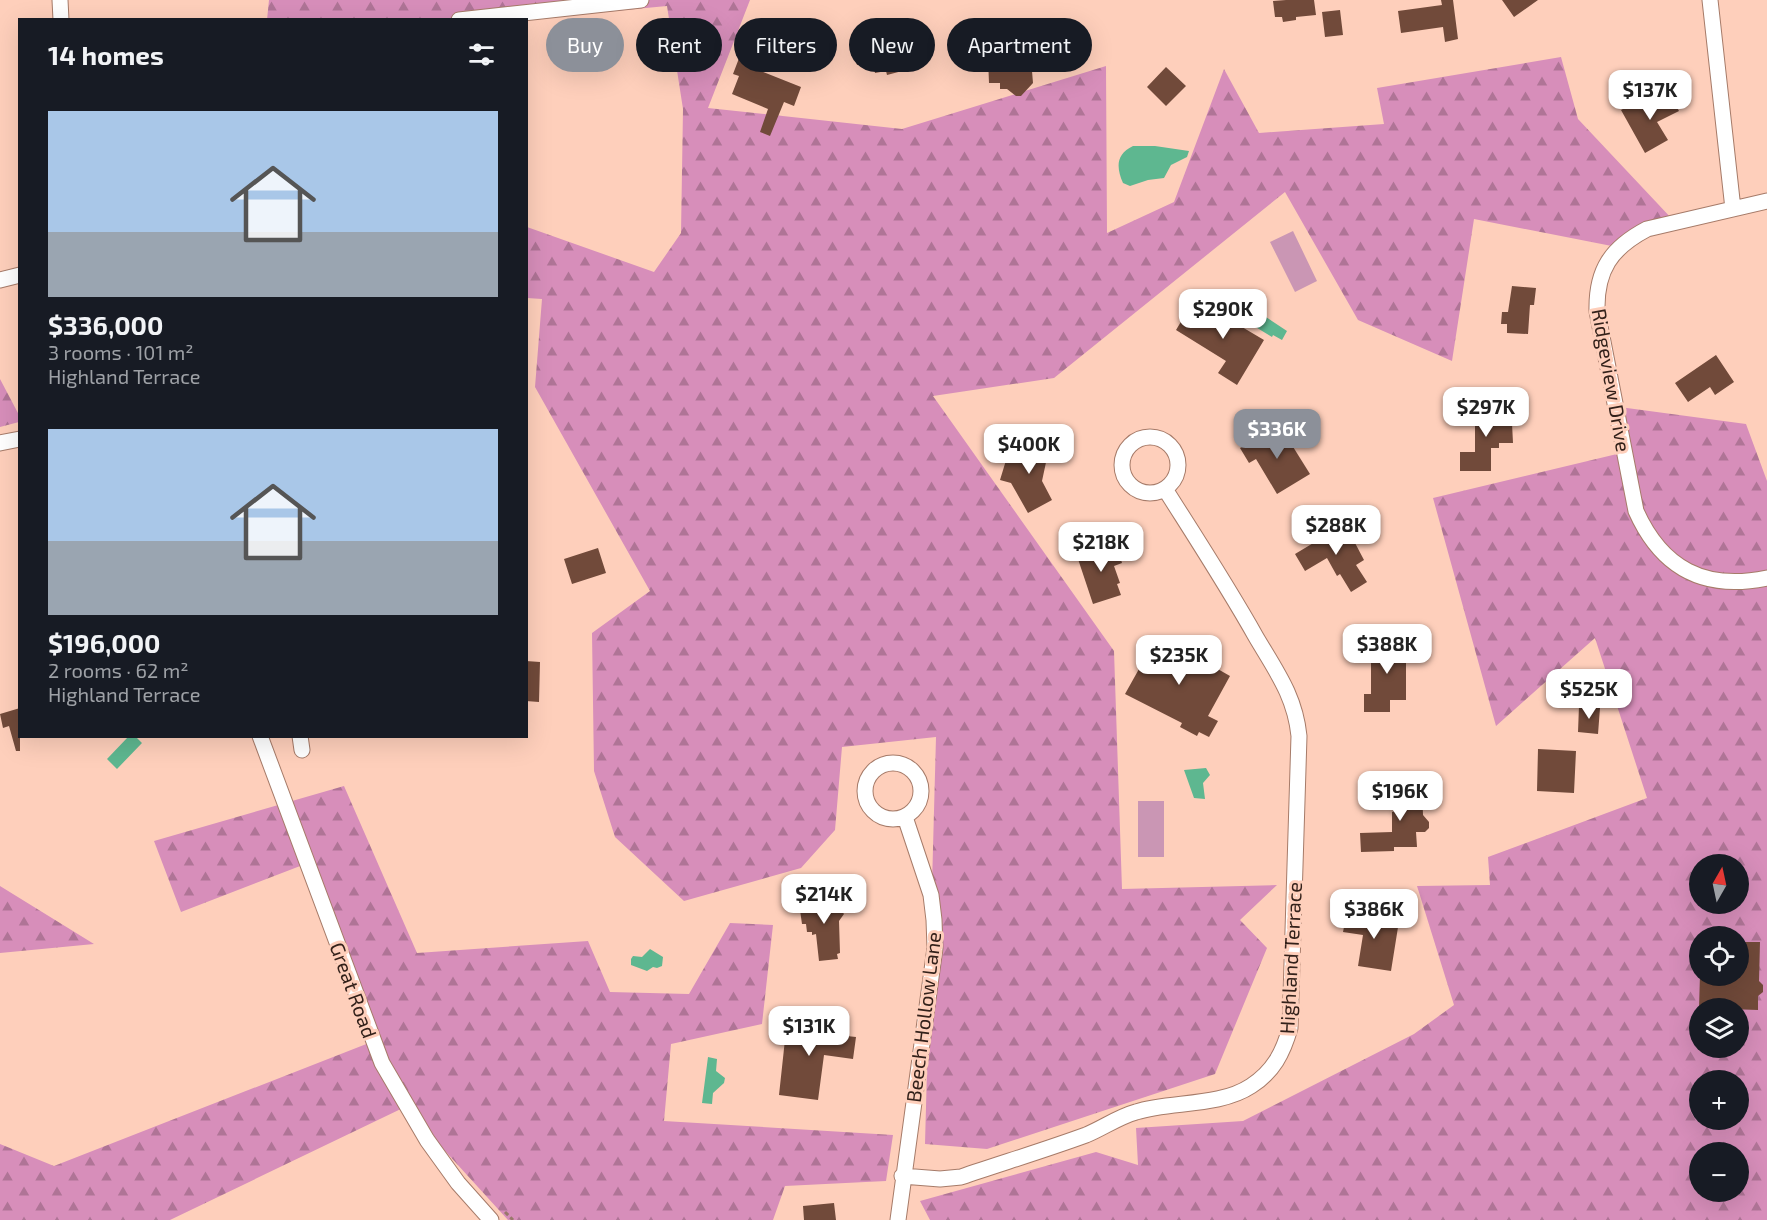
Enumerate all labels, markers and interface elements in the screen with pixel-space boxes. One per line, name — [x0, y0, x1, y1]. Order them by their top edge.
chip: Buy — [546, 18, 624, 72]
chip: Rent — [636, 18, 722, 72]
chip: Filters — [734, 18, 837, 72]
chip: New — [849, 18, 935, 72]
chip: Apartment — [947, 18, 1092, 72]
icon: filters — [465, 38, 498, 71]
text: 14 homes — [48, 39, 164, 70]
pin: $137K — [1608, 70, 1692, 121]
text: $137K — [1623, 77, 1677, 101]
icon: home — [219, 150, 327, 258]
pin: $290K — [1181, 289, 1265, 340]
text: $290K — [1193, 296, 1253, 320]
street label: Ridgeview Drive — [1588, 307, 1636, 453]
text: $336,000 — [48, 309, 163, 340]
text: 3 rooms · 101 m² — [48, 340, 194, 364]
text: Highland Terrace — [48, 364, 201, 388]
pin: $297K — [1444, 387, 1528, 438]
text: $297K — [1457, 394, 1515, 418]
pin: $336K — [1235, 409, 1319, 460]
text: $336K — [1248, 416, 1306, 440]
pin: $400K — [987, 424, 1071, 475]
text: $400K — [998, 431, 1060, 455]
icon: home — [219, 468, 327, 576]
pin: $288K — [1294, 505, 1378, 556]
text: $288K — [1306, 512, 1366, 536]
pin: $218K — [1059, 522, 1143, 573]
text: $218K — [1073, 529, 1130, 553]
pin: $388K — [1345, 624, 1429, 675]
text: $196,000 — [48, 627, 161, 658]
text: $388K — [1357, 631, 1417, 655]
pin: $235K — [1137, 635, 1221, 686]
text: $235K — [1150, 642, 1208, 666]
text: 2 rooms · 62 m² — [48, 658, 188, 682]
pin: $525K — [1547, 669, 1631, 720]
text: $525K — [1560, 676, 1618, 700]
text: Highland Terrace — [48, 682, 201, 706]
pin: $196K — [1358, 771, 1442, 822]
text: $196K — [1372, 778, 1428, 802]
north arrow — [1689, 854, 1749, 914]
map controls — [1689, 854, 1749, 1202]
pin: $214K — [782, 874, 866, 925]
text: $214K — [795, 881, 853, 905]
street label: Highland Terrace — [1274, 881, 1306, 1035]
pin: $386K — [1332, 889, 1416, 940]
text: $386K — [1344, 896, 1404, 920]
button: locate — [1689, 926, 1749, 986]
street label: Beech Hollow Lane — [901, 930, 945, 1104]
street label: Great Road — [326, 939, 382, 1041]
button: layers — [1689, 998, 1749, 1058]
pin: $131K — [767, 1006, 851, 1057]
text: $131K — [783, 1013, 835, 1037]
button: + — [1689, 1070, 1749, 1130]
button: − — [1689, 1142, 1749, 1202]

